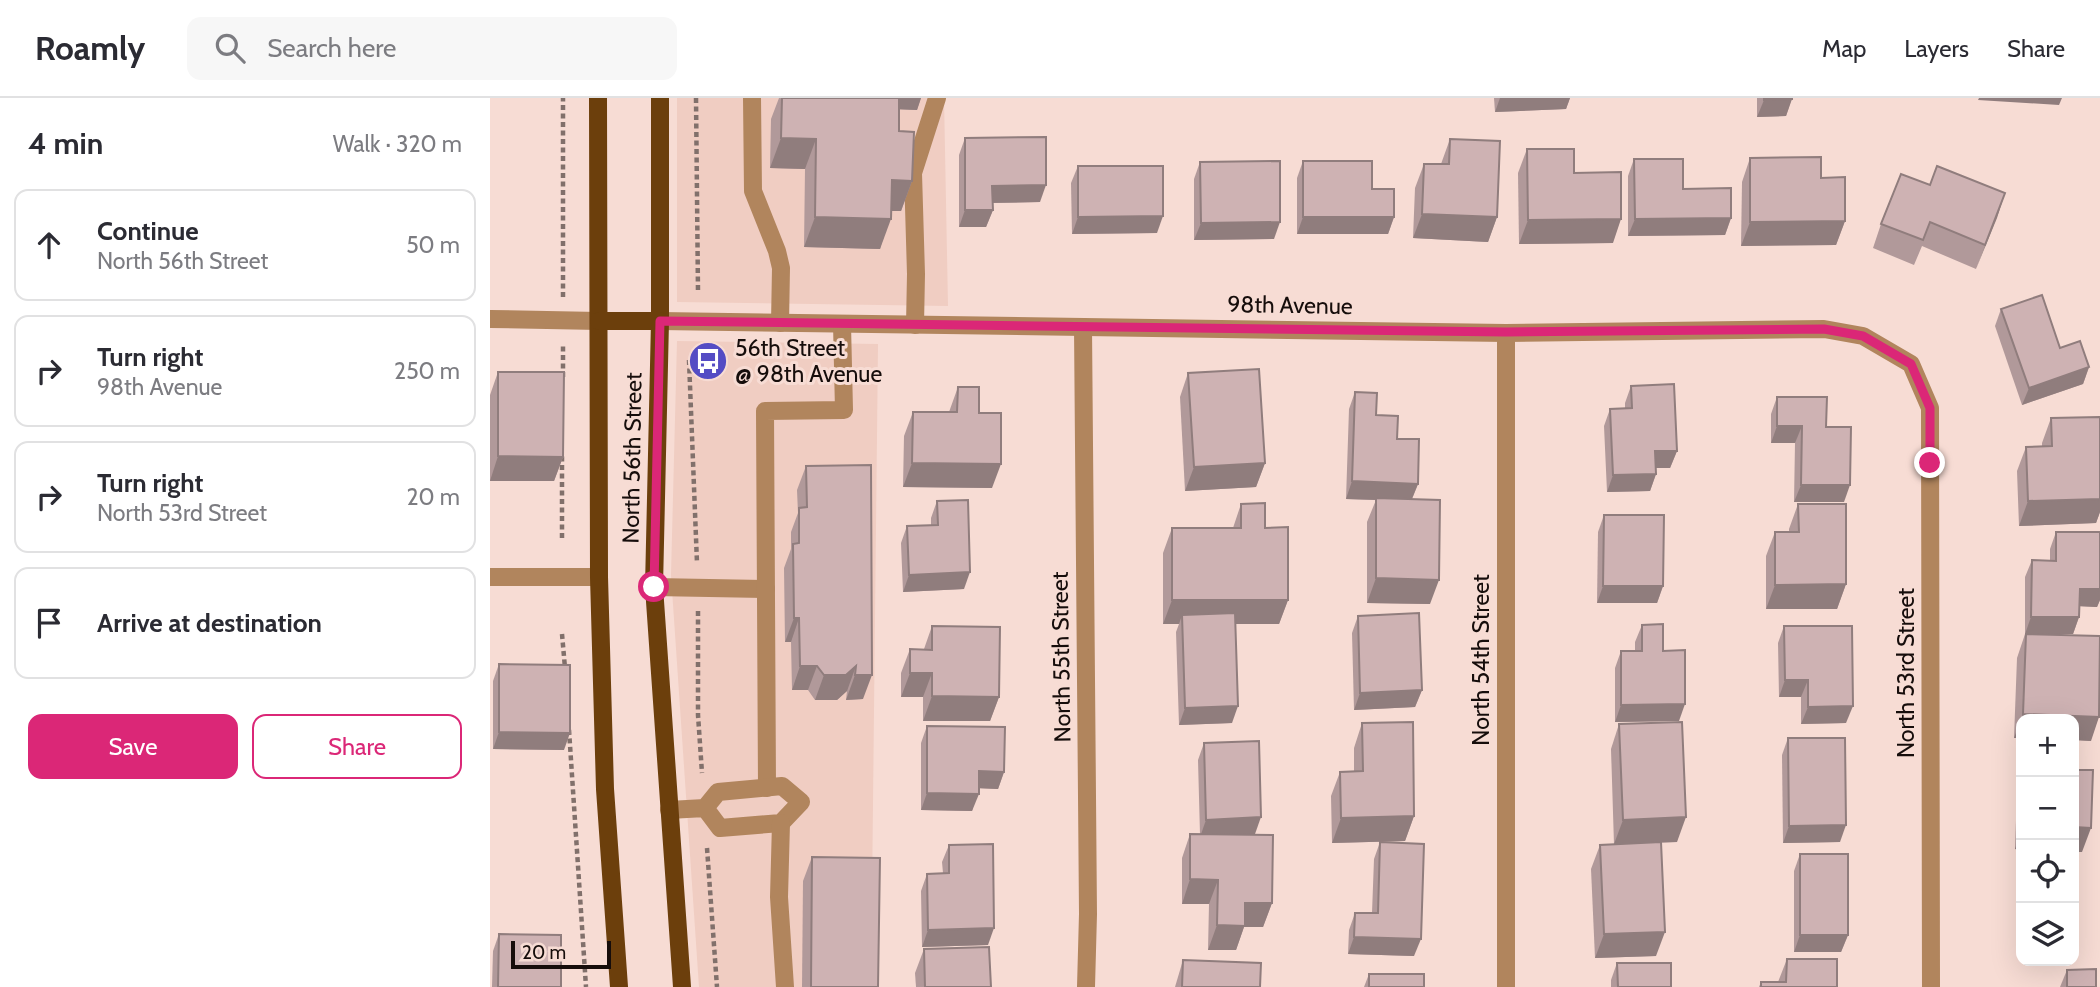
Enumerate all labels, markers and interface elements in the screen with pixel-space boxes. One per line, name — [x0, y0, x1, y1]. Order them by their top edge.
search box — [187, 17, 677, 80]
text: Roamly — [35, 28, 145, 68]
icon: search — [211, 29, 249, 67]
text: Search here — [267, 32, 396, 64]
text: Map — [1822, 34, 1866, 63]
text: Layers — [1904, 34, 1969, 63]
text: Share — [2007, 34, 2065, 63]
text: 4 min — [28, 125, 103, 162]
text: Walk · 320 m — [333, 130, 462, 158]
text: Continue — [97, 215, 199, 247]
icon: ahead — [30, 226, 68, 264]
text: 50 m — [406, 231, 460, 259]
text: North 56th Street — [97, 247, 268, 275]
street label: 98th Avenue — [1227, 290, 1353, 320]
place label: 56th Street @ 98th Avenue — [735, 334, 882, 388]
bus stop icon: 56th Street @ 98th Avenue — [687, 340, 729, 382]
text: Turn right — [97, 341, 203, 373]
icon: right — [30, 352, 68, 390]
text: 250 m — [394, 357, 460, 385]
street label: North 56th Street — [617, 372, 647, 544]
text: 98th Avenue — [97, 373, 222, 401]
route end — [1914, 447, 1945, 478]
text: Turn right — [97, 467, 203, 499]
icon: right — [30, 478, 68, 516]
text: 20 m — [407, 483, 460, 511]
text: North 53rd Street — [97, 499, 267, 527]
route start — [638, 571, 669, 602]
street label: North 55th Street — [1046, 571, 1076, 743]
street label: North 54th Street — [1467, 574, 1495, 746]
street label: North 53rd Street — [1892, 588, 1920, 758]
icon: arrive — [30, 604, 68, 642]
text: Arrive at destination — [97, 607, 322, 639]
button: Save — [28, 714, 238, 779]
button: Share — [252, 714, 462, 779]
map controls — [2016, 714, 2079, 966]
button: + — [2016, 714, 2079, 777]
button: − — [2016, 777, 2079, 840]
button: locate — [2016, 840, 2079, 903]
button: layers — [2016, 903, 2079, 966]
scale bar — [511, 938, 611, 970]
text: 20 m — [522, 941, 566, 964]

